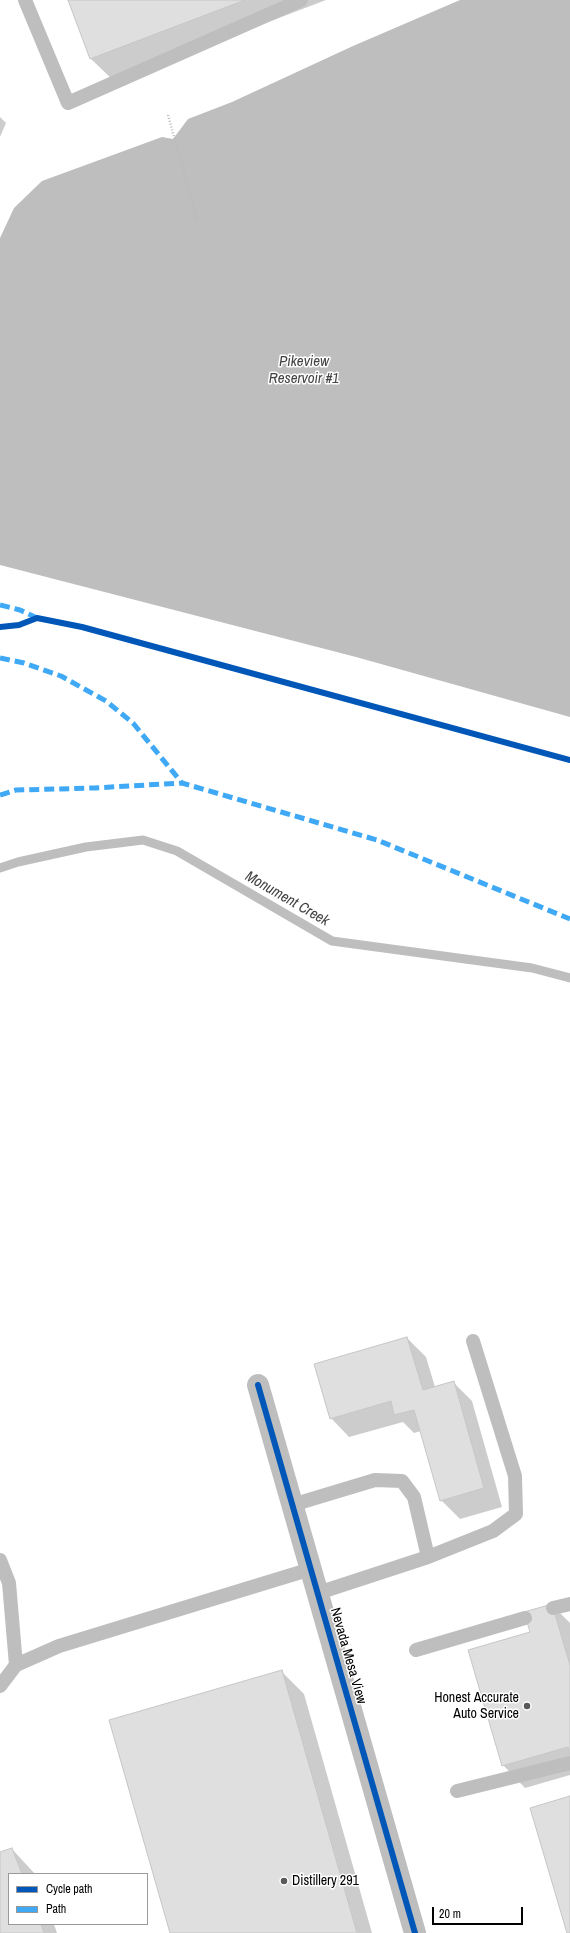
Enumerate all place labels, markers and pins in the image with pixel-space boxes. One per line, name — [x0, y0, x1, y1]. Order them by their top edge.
place label: Honest Accurate Auto Service — [434, 1690, 519, 1722]
marker: Honest Accurate Auto Service — [522, 1701, 532, 1711]
place label: Distillery 291 — [292, 1873, 359, 1889]
marker: Distillery 291 — [279, 1876, 289, 1886]

